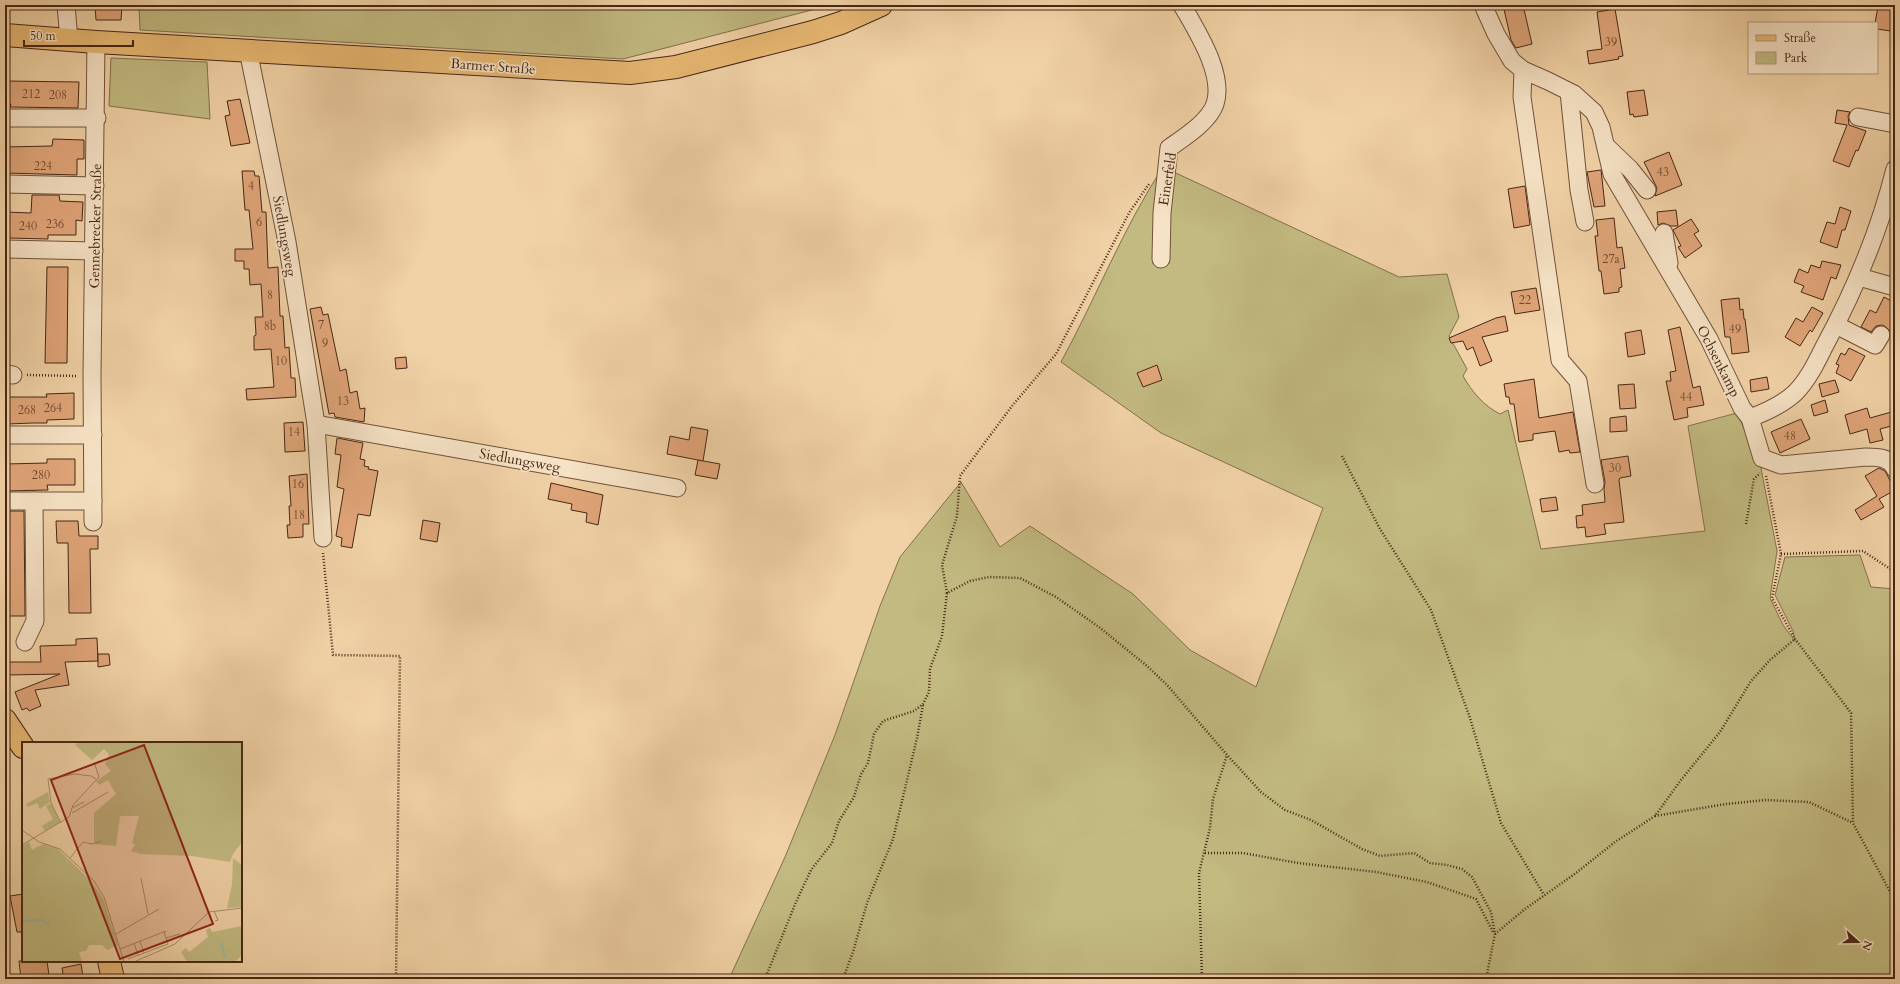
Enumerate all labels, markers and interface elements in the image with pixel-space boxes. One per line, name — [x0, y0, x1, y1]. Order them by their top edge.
scale bar — [24, 22, 133, 48]
legend — [1748, 22, 1878, 74]
text: 50 m — [30, 28, 57, 44]
text: Straße — [1784, 30, 1816, 46]
house number: 39 — [1605, 34, 1617, 50]
text: Park — [1784, 50, 1808, 66]
street label: Barmer Straße — [450, 54, 536, 79]
house number: 212 — [22, 86, 40, 102]
house number: 208 — [49, 87, 67, 103]
street label: Einerfeld — [1154, 151, 1181, 207]
house number: 224 — [34, 158, 52, 174]
street label: Gennebrecker Straße — [85, 163, 106, 289]
house number: 43 — [1657, 164, 1669, 180]
house number: 4 — [248, 178, 254, 194]
street label: Siedlungsweg — [268, 194, 301, 278]
house number: 6 — [256, 214, 262, 230]
house number: 236 — [46, 216, 64, 232]
house number: 240 — [19, 218, 37, 234]
house number: 27a — [1602, 251, 1621, 267]
house number: 8 — [267, 287, 273, 303]
house number: 22 — [1519, 292, 1531, 308]
house number: 7 — [318, 317, 324, 333]
house number: 8b — [264, 318, 276, 334]
house number: 49 — [1729, 321, 1741, 337]
street label: Ochsenkamp — [1692, 322, 1745, 400]
house number: 9 — [322, 335, 328, 351]
house number: 10 — [275, 353, 287, 369]
house number: 44 — [1680, 389, 1692, 405]
house number: 13 — [337, 393, 349, 409]
house number: 264 — [44, 400, 62, 416]
house number: 268 — [18, 402, 36, 418]
house number: 14 — [288, 424, 300, 440]
house number: 48 — [1784, 428, 1796, 444]
street label: Siedlungsweg — [478, 444, 562, 477]
house number: 30 — [1609, 460, 1621, 476]
house number: 280 — [32, 467, 50, 483]
house number: 16 — [292, 476, 304, 492]
house number: 18 — [293, 507, 305, 523]
inset map — [22, 742, 242, 962]
north arrow — [1838, 922, 1878, 962]
text: N — [1858, 938, 1876, 953]

